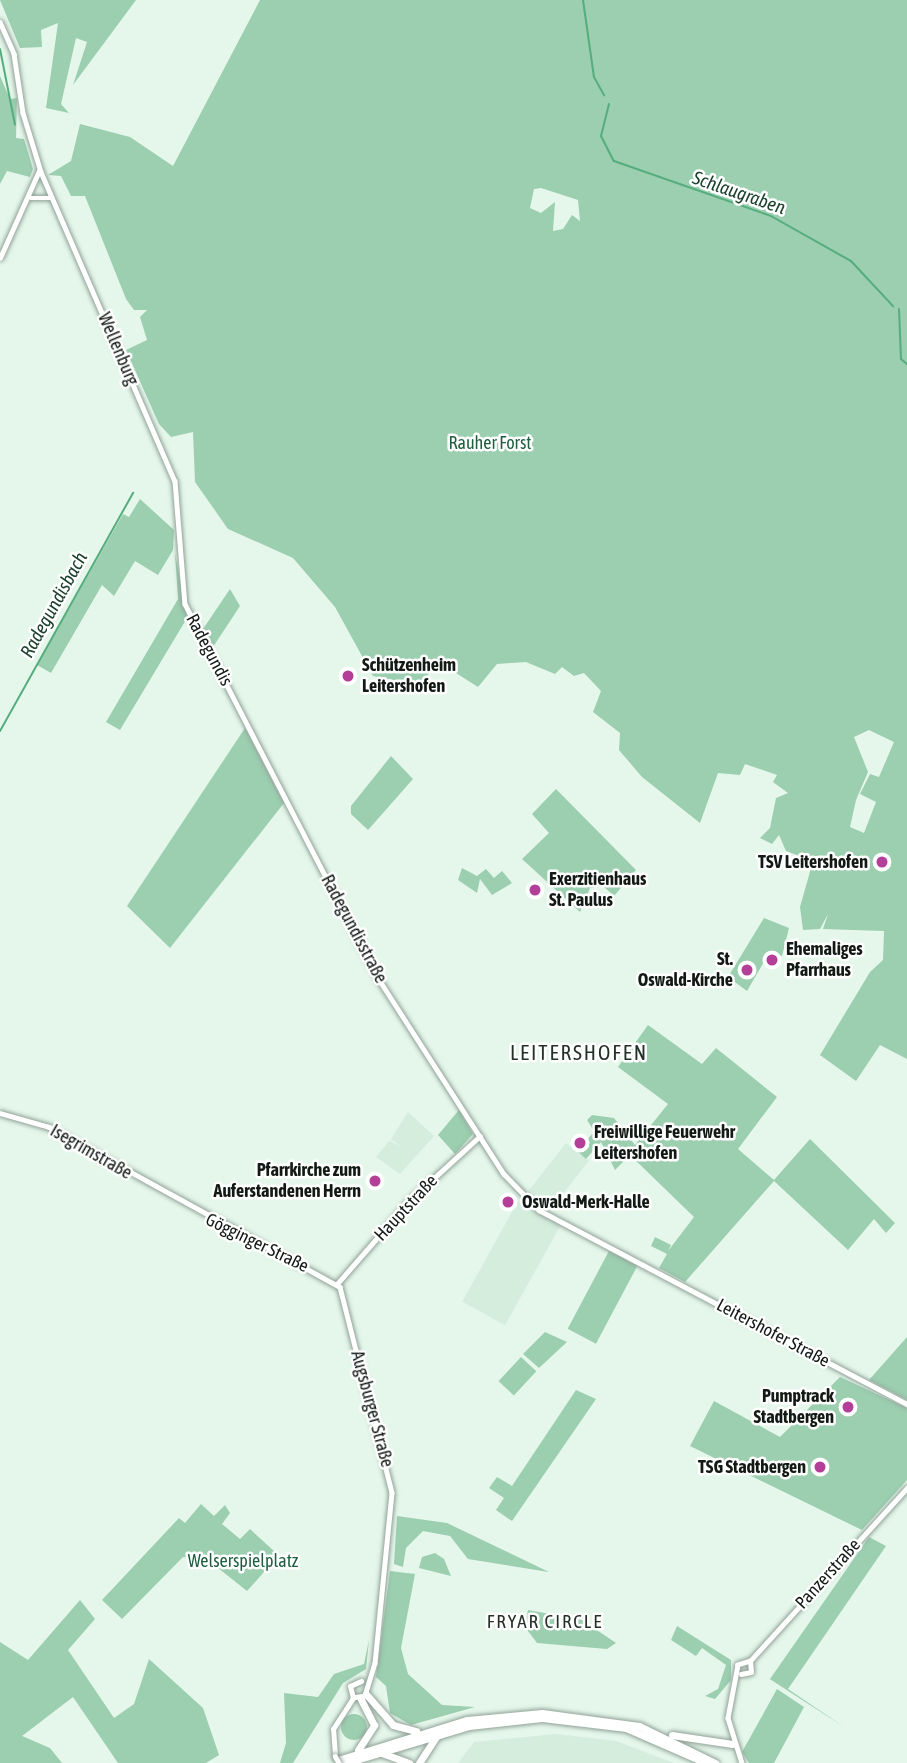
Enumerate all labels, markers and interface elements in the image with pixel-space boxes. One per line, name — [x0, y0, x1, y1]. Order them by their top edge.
water label: Schlaugraben — [690, 166, 788, 220]
street label: Wellenburg — [93, 309, 143, 389]
park label: Rauher Forst — [449, 432, 531, 454]
water label: Radegundisbach — [16, 548, 92, 662]
street label: Radegundis — [181, 610, 237, 690]
place label: Schützenheim Leitershofen — [362, 655, 456, 698]
marker: Schützenheim Leitershofen — [340, 668, 356, 684]
place label: TSV Leitershofen — [758, 851, 868, 873]
marker: TSV Leitershofen — [874, 854, 890, 870]
place label: Exerzitienhaus St. Paulus — [549, 869, 646, 912]
street label: Radegundisstraße — [316, 871, 392, 987]
marker: Exerzitienhaus St. Paulus — [527, 882, 543, 898]
place label: Ehemaliges Pfarrhaus — [786, 939, 863, 982]
place label: St. Oswald-Kirche — [638, 949, 733, 992]
marker: Ehemaliges Pfarrhaus — [764, 952, 780, 968]
marker: St. Oswald-Kirche — [739, 962, 755, 978]
district label: LEITERSHOFEN — [511, 1039, 647, 1065]
street label: Isegrimstraße — [46, 1120, 136, 1184]
place label: Freiwillige Feuerwehr Leitershofen — [594, 1122, 735, 1164]
marker: Freiwillige Feuerwehr Leitershofen — [572, 1135, 588, 1151]
place label: Pfarrkirche zum Auferstandenen Herrn — [214, 1160, 361, 1202]
street label: Hauptstraße — [370, 1170, 442, 1246]
marker: Pfarrkirche zum Auferstandenen Herrn — [367, 1173, 383, 1189]
place label: Oswald-Merk-Halle — [522, 1191, 650, 1213]
marker: Oswald-Merk-Halle — [500, 1194, 516, 1210]
street label: Gögginger Straße — [202, 1209, 312, 1277]
street label: Leitershofer Straße — [713, 1294, 833, 1372]
street label: Augsburger Straße — [346, 1348, 398, 1470]
place label: Pumptrack Stadtbergen — [753, 1386, 834, 1428]
marker: Pumptrack Stadtbergen — [840, 1399, 856, 1415]
place label: TSG Stadtbergen — [698, 1456, 806, 1478]
marker: TSG Stadtbergen — [812, 1459, 828, 1475]
street label: Panzerstraße — [791, 1535, 865, 1613]
park label: Welserspielplatz — [188, 1550, 298, 1572]
district label: FRYAR CIRCLE — [488, 1611, 602, 1633]

